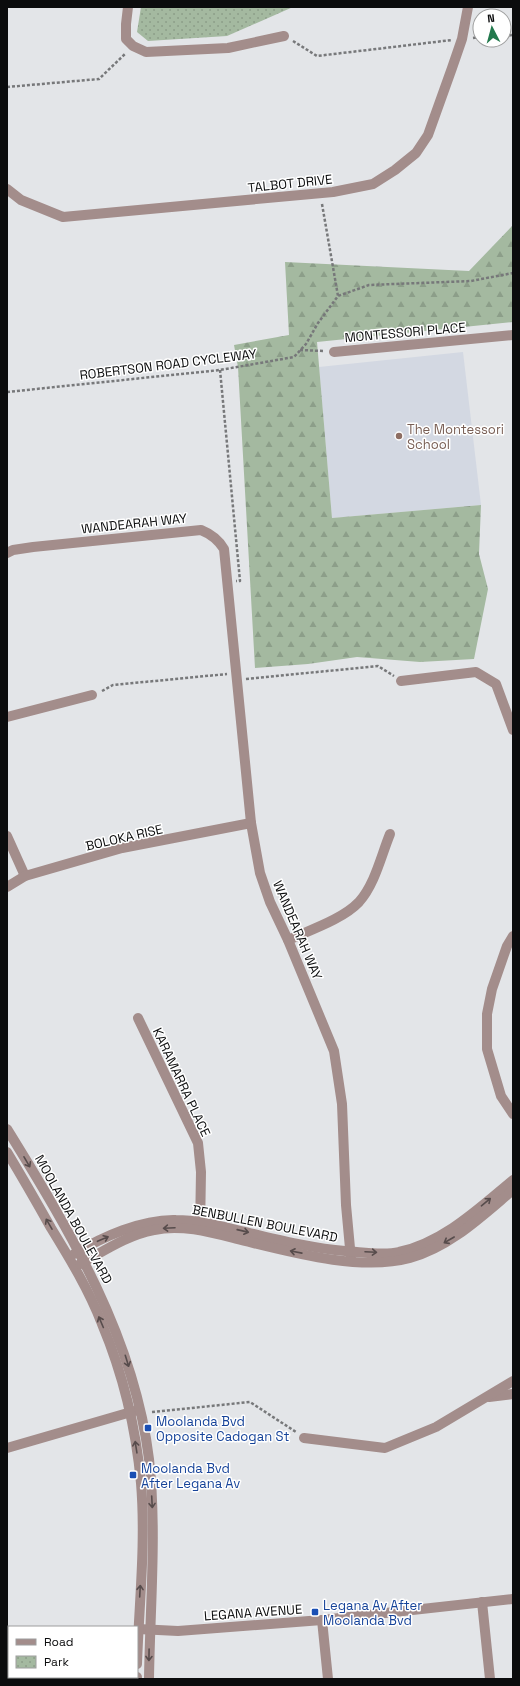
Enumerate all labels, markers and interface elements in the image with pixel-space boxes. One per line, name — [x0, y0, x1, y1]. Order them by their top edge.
north arrow — [472, 8, 512, 48]
text: N — [487, 11, 495, 25]
street label: TALBOT DRIVE — [247, 171, 333, 196]
street label: MONTESSORI PLACE — [344, 319, 466, 346]
street label: ROBERTSON ROAD CYCLEWAY — [79, 345, 258, 384]
place label: The Montessori School — [407, 421, 504, 453]
marker: The Montessori School — [394, 431, 404, 441]
street label: WANDEARAH WAY — [80, 509, 188, 538]
street label: BOLOKA RISE — [84, 820, 164, 855]
street label: WANDEARAH WAY — [269, 878, 326, 983]
street label: KARAMARRA PLACE — [149, 1025, 214, 1139]
street label: MOOLANDA BOULEVARD — [31, 1152, 116, 1287]
one-way arrow — [24, 1156, 32, 1168]
one-way arrow — [481, 1197, 492, 1206]
street label: BENBULLEN BOULEVARD — [191, 1201, 339, 1246]
one-way arrow — [44, 1218, 52, 1230]
one-way arrow — [163, 1225, 176, 1232]
one-way arrow — [236, 1228, 249, 1236]
one-way arrow — [97, 1235, 109, 1243]
one-way arrow — [443, 1236, 455, 1244]
one-way arrow — [290, 1248, 303, 1256]
one-way arrow — [364, 1249, 377, 1256]
one-way arrow — [97, 1316, 104, 1328]
one-way arrow — [124, 1355, 131, 1368]
place label: Moolanda Bvd Opposite Cadogan St — [156, 1413, 289, 1445]
marker: Moolanda Bvd Opposite Cadogan St — [143, 1423, 153, 1433]
one-way arrow — [132, 1441, 140, 1454]
place label: Moolanda Bvd After Legana Av — [141, 1460, 240, 1492]
marker: Moolanda Bvd After Legana Av — [128, 1470, 138, 1480]
one-way arrow — [149, 1495, 156, 1508]
one-way arrow — [137, 1585, 144, 1598]
place label: Legana Av After Moolanda Bvd — [323, 1597, 422, 1629]
street label: LEGANA AVENUE — [203, 1601, 303, 1624]
marker: Legana Av After Moolanda Bvd — [310, 1607, 320, 1617]
legend — [8, 1626, 138, 1678]
text: Road — [44, 1634, 73, 1650]
one-way arrow — [145, 1648, 153, 1661]
text: Park — [44, 1654, 69, 1670]

